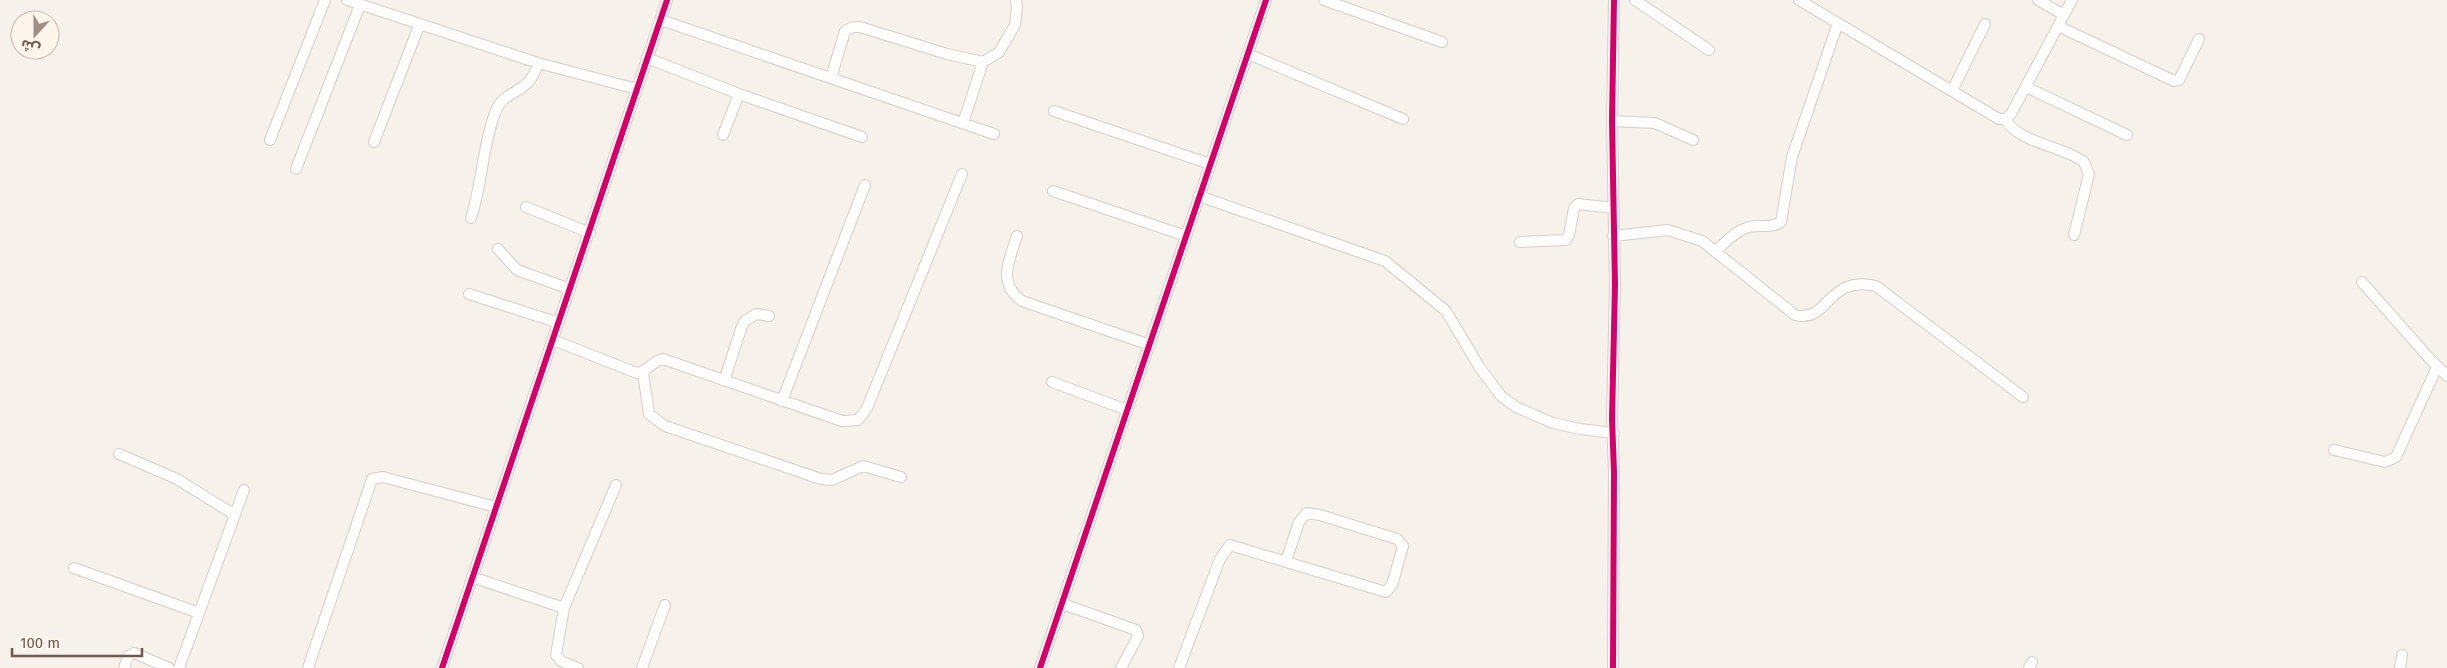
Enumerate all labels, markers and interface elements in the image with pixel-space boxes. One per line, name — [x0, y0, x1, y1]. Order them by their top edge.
north arrow — [10, 10, 60, 60]
text: ش — [19, 35, 43, 58]
scale bar — [12, 626, 142, 658]
text: 100 m — [20, 634, 60, 652]

